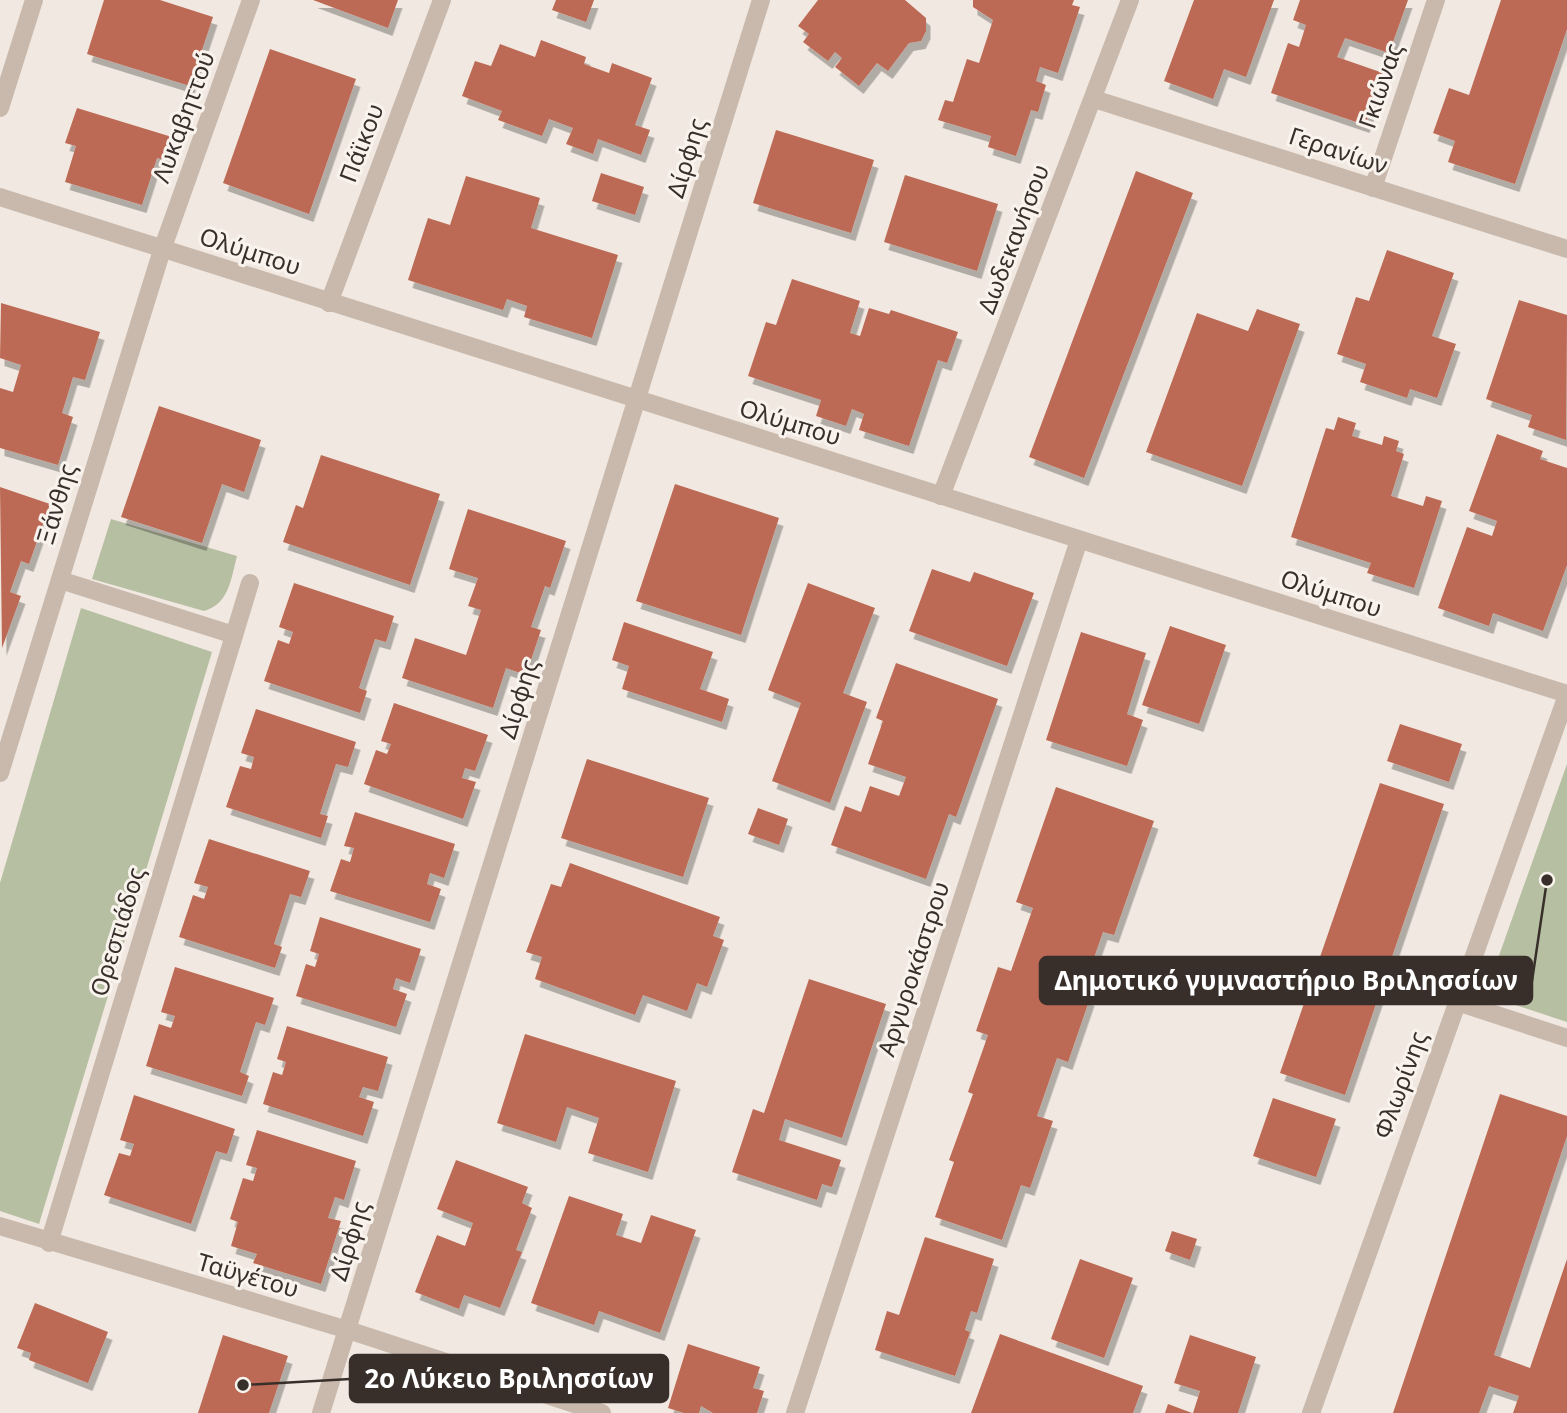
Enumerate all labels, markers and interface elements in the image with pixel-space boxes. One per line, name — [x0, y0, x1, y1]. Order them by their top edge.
street label: Γκιώνας — [1350, 38, 1410, 133]
street label: Λυκαβηττού — [143, 46, 222, 187]
street label: Πάϊκου — [330, 98, 391, 187]
street label: Δίρφης — [658, 114, 713, 201]
street label: Γερανίων — [1285, 118, 1392, 181]
street label: Δωδεκανήσου — [969, 159, 1056, 318]
street label: Ολύμπου — [196, 219, 305, 282]
street label: Ολύμπου — [736, 390, 845, 453]
street label: Ξάνθης — [28, 459, 83, 548]
street label: Ολύμπου — [1277, 561, 1386, 624]
street label: Δίρφης — [490, 655, 545, 742]
street label: Ορεστιάδος — [81, 863, 152, 1000]
street label: Αργυροκάστρου — [869, 877, 956, 1060]
callout: Δημοτικό γυμναστήριο Βριλησσίων — [1040, 957, 1532, 1004]
text: Δημοτικό γυμναστήριο Βριλησσίων — [1054, 962, 1518, 998]
street label: Φλωρίνης — [1365, 1026, 1434, 1143]
street label: Δίρφης — [321, 1197, 376, 1284]
street label: Ταϋγέτου — [194, 1244, 303, 1305]
callout: 2ο Λύκειο Βριλησσίων — [350, 1355, 668, 1402]
text: 2ο Λύκειο Βριλησσίων — [364, 1360, 654, 1396]

